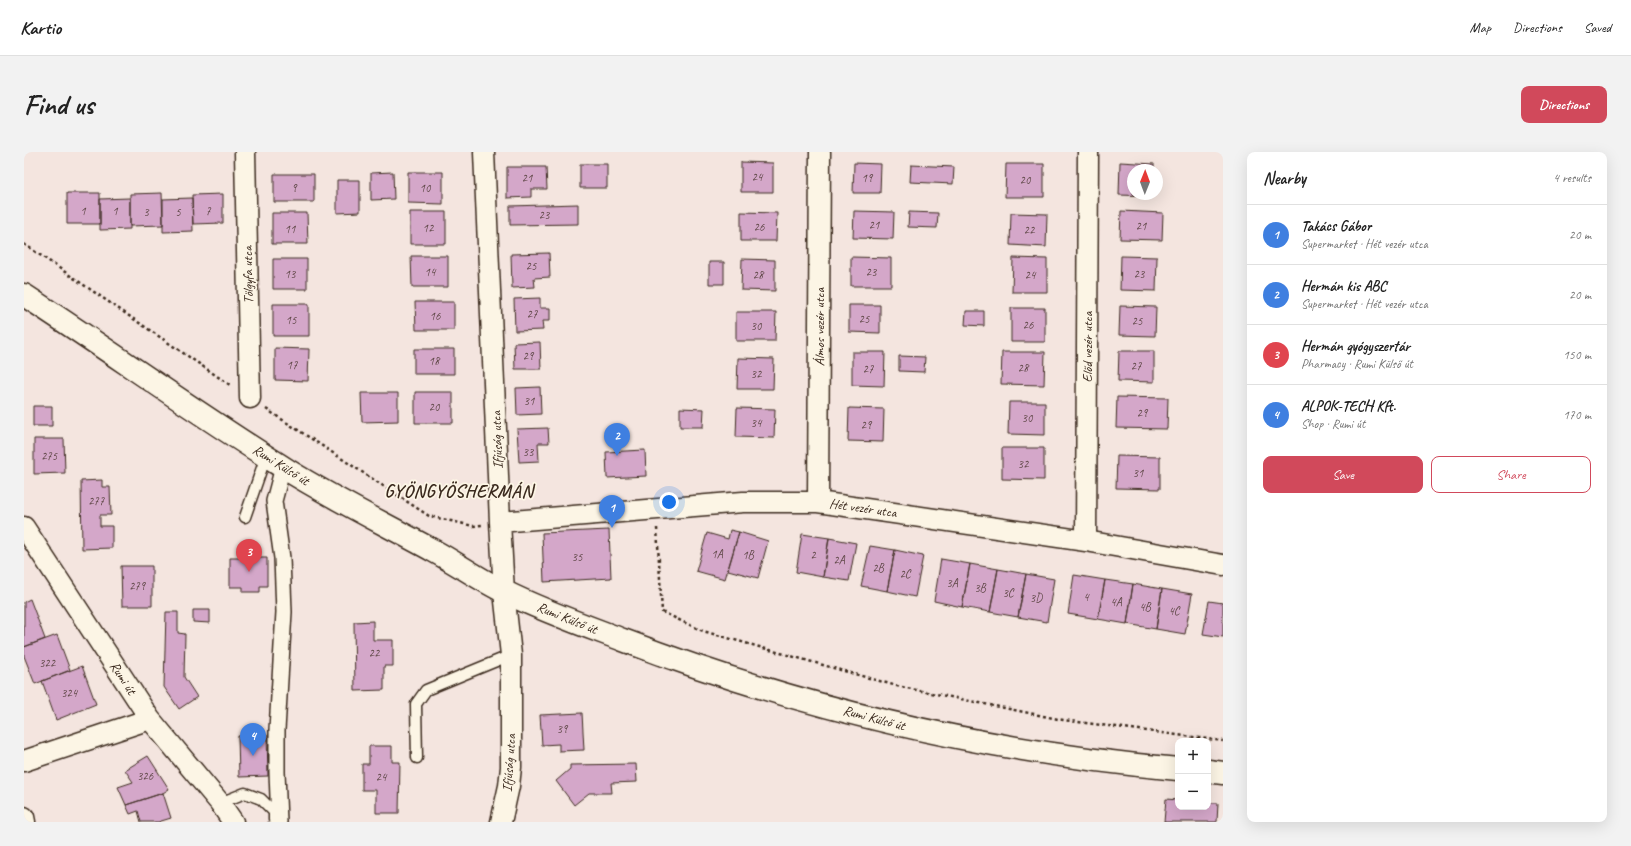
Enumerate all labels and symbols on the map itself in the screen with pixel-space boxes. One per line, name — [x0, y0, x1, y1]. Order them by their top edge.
north arrow — [1127, 164, 1163, 200]
house number: 24 — [752, 169, 764, 185]
house number: 21 — [522, 170, 533, 186]
house number: 19 — [862, 170, 874, 186]
house number: 20 — [1020, 172, 1032, 188]
house number: 9 — [291, 180, 298, 196]
house number: 10 — [420, 180, 432, 196]
house number: 1 — [80, 203, 86, 219]
house number: 1 — [112, 203, 118, 219]
house number: 7 — [205, 203, 211, 219]
house number: 3 — [143, 204, 150, 220]
house number: 5 — [175, 204, 181, 220]
house number: 23 — [539, 207, 551, 223]
house number: 21 — [869, 217, 880, 233]
house number: 21 — [1136, 218, 1147, 234]
house number: 26 — [754, 219, 765, 235]
house number: 12 — [423, 220, 435, 236]
house number: 11 — [285, 221, 296, 237]
house number: 22 — [1024, 222, 1036, 238]
street label: Tölgyfa utca — [239, 245, 257, 304]
house number: 25 — [526, 258, 537, 274]
house number: 14 — [425, 264, 437, 280]
house number: 23 — [866, 264, 878, 280]
house number: 13 — [285, 266, 297, 282]
house number: 23 — [1134, 266, 1146, 282]
house number: 28 — [753, 267, 765, 283]
house number: 24 — [1025, 267, 1037, 283]
street label: Álmos vezér utca — [811, 286, 828, 366]
house number: 27 — [527, 306, 538, 322]
house number: 16 — [430, 308, 441, 324]
street label: Előd vezér utca — [1079, 310, 1096, 382]
house number: 25 — [859, 311, 870, 327]
house number: 15 — [286, 312, 297, 328]
house number: 25 — [1132, 313, 1143, 329]
house number: 26 — [1023, 317, 1034, 333]
house number: 30 — [751, 318, 763, 334]
house number: 29 — [523, 348, 535, 364]
house number: 18 — [429, 353, 441, 369]
house number: 17 — [287, 357, 298, 373]
house number: 27 — [1131, 358, 1142, 374]
house number: 28 — [1018, 360, 1030, 376]
house number: 27 — [863, 361, 874, 377]
house number: 32 — [751, 366, 763, 382]
house number: 31 — [524, 393, 535, 409]
house number: 20 — [429, 399, 441, 415]
house number: 29 — [1137, 405, 1149, 421]
street label: Ifjúság utca — [487, 409, 507, 469]
house number: 30 — [1022, 410, 1034, 426]
house number: 34 — [751, 415, 763, 431]
house number: 29 — [861, 417, 873, 433]
pin: 2 — [604, 423, 630, 456]
street label: Rumi Külső út — [250, 441, 314, 490]
house number: 33 — [523, 444, 535, 460]
house number: 275 — [41, 448, 58, 464]
house number: 32 — [1018, 456, 1030, 472]
house number: 31 — [1133, 465, 1144, 481]
district label: GYÖNGYÖSHERMÁN — [384, 480, 535, 502]
your location — [659, 492, 679, 512]
house number: 277 — [88, 493, 105, 509]
pin: 1 — [599, 495, 625, 528]
street label: Hét vezér utca — [828, 495, 899, 521]
pin: 3 — [236, 539, 262, 572]
house number: 1A — [711, 546, 724, 562]
house number: 1B — [742, 547, 755, 563]
house number: 2 — [810, 547, 817, 563]
house number: 35 — [572, 549, 583, 565]
house number: 2A — [833, 552, 846, 568]
house number: 2B — [872, 560, 885, 576]
house number: 2C — [899, 566, 912, 582]
house number: 3A — [946, 575, 959, 591]
house number: 279 — [129, 578, 147, 594]
house number: 3B — [974, 580, 987, 596]
house number: 3C — [1002, 585, 1015, 601]
house number: 4 — [1083, 589, 1090, 605]
house number: 3D — [1030, 590, 1043, 606]
house number: 4A — [1110, 594, 1123, 610]
street label: Rumi Külső út — [534, 598, 601, 638]
house number: 4B — [1139, 599, 1152, 615]
house number: 4C — [1168, 603, 1181, 619]
house number: 22 — [369, 645, 381, 661]
house number: 322 — [39, 655, 57, 671]
street label: Rumi út — [106, 658, 141, 699]
house number: 324 — [61, 685, 79, 701]
street label: Rumi Külső út — [841, 702, 908, 735]
house number: 39 — [557, 721, 569, 737]
pin: 4 — [240, 723, 266, 756]
street label: Ifjúság utca — [499, 732, 520, 792]
house number: 326 — [137, 768, 154, 784]
house number: 24 — [376, 769, 388, 785]

